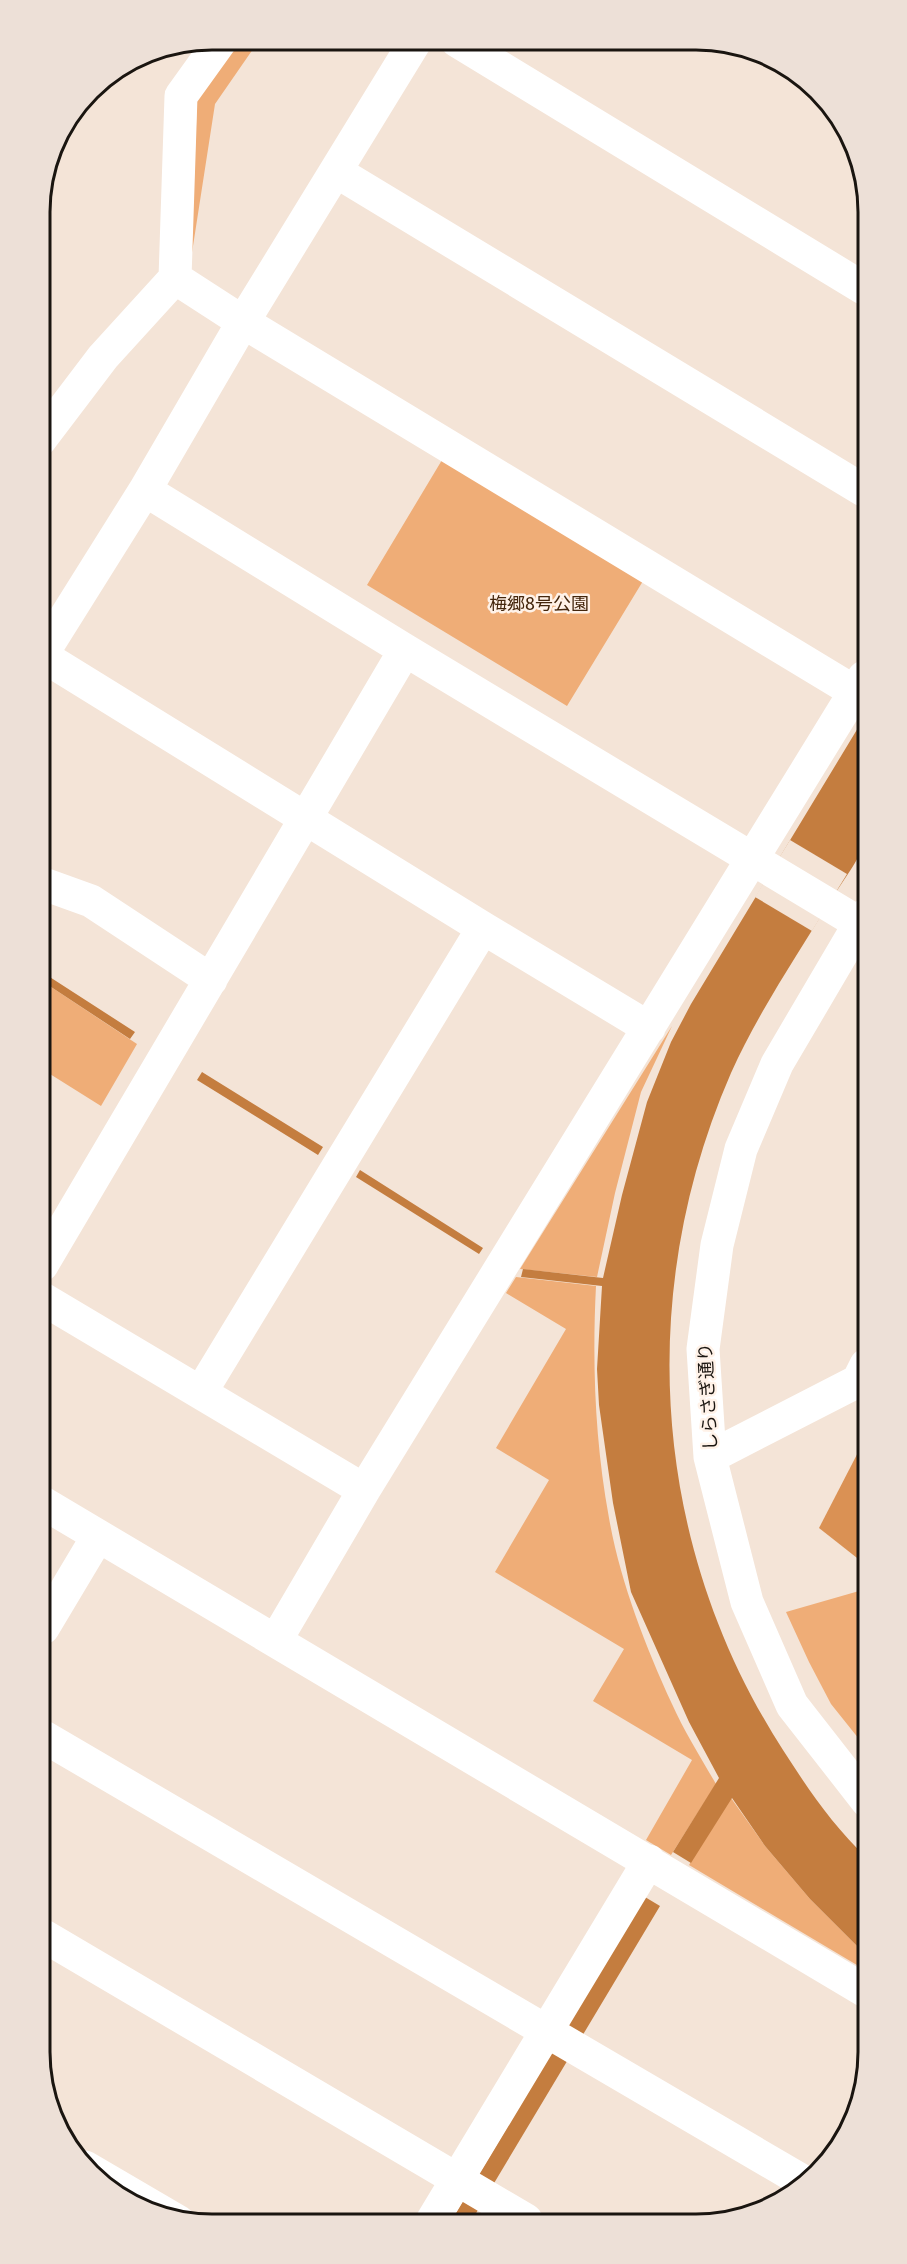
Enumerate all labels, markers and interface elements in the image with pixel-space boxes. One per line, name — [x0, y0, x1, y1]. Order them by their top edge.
park label: 梅郷8号公園 — [489, 593, 589, 615]
street label: しらさぎ通り — [694, 1342, 722, 1452]

